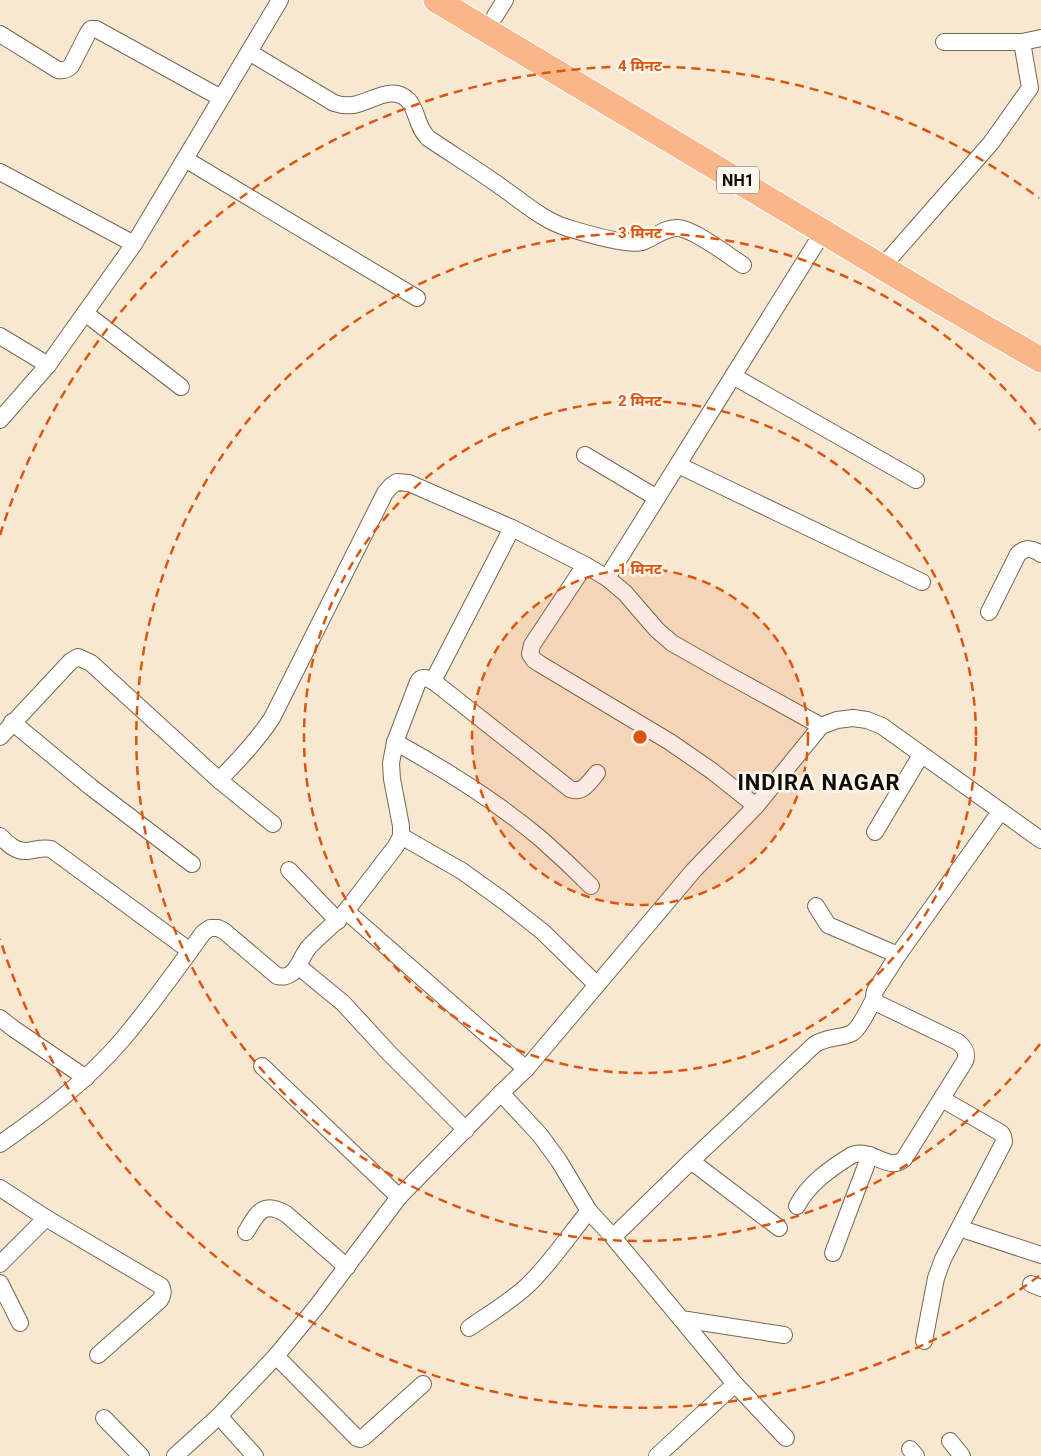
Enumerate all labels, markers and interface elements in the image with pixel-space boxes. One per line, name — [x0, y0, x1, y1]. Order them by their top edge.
text: 4 मिनट — [618, 57, 663, 75]
road number: NH1 — [717, 166, 759, 194]
text: 3 मिनट — [618, 224, 663, 242]
text: 2 मिनट — [618, 392, 663, 410]
text: 1 मिनट — [618, 560, 663, 578]
centre of rings — [631, 728, 649, 746]
district label: INDIRA NAGAR — [737, 770, 901, 795]

